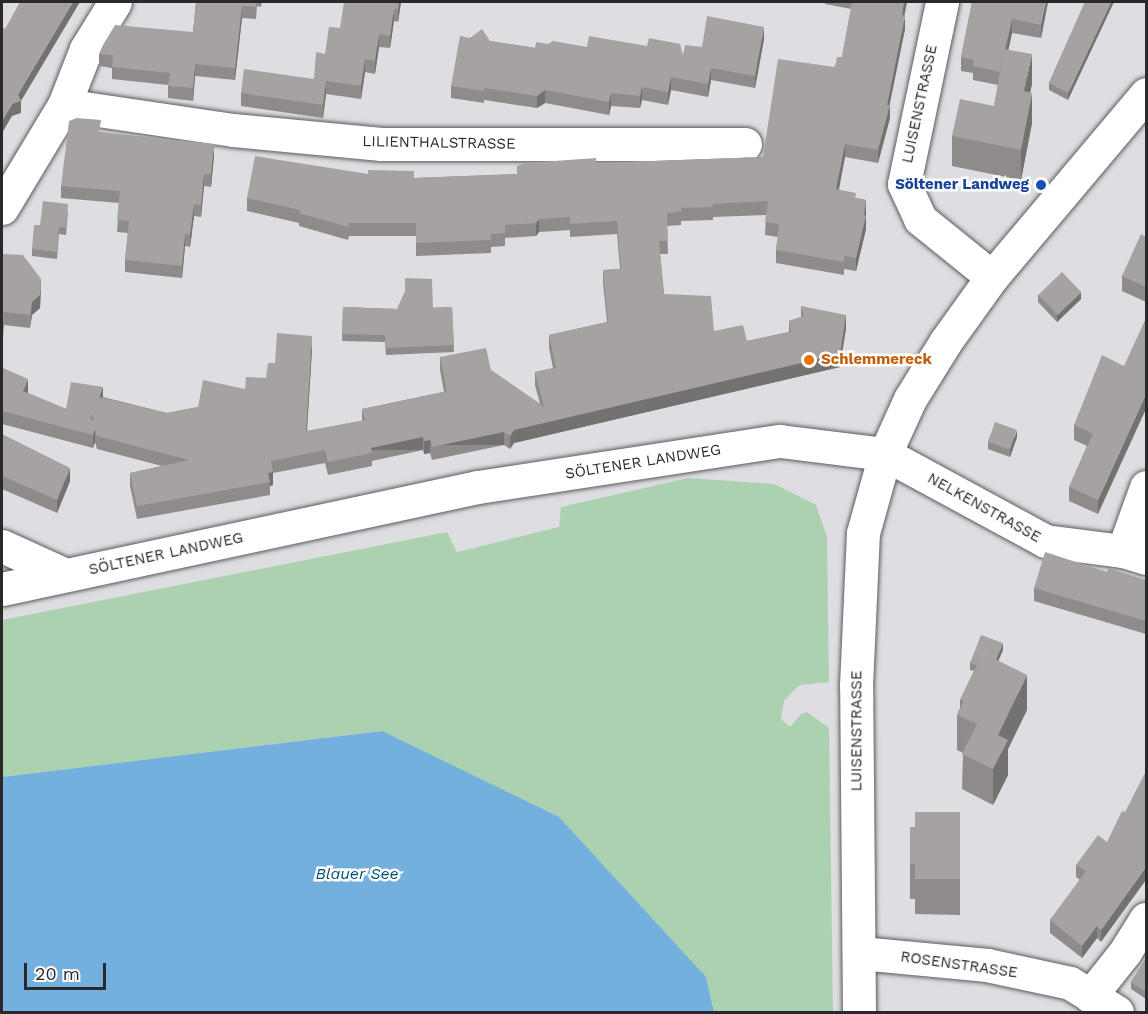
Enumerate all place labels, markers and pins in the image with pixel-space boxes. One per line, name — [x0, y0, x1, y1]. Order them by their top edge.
place label: Söltener Landweg — [895, 176, 1029, 194]
marker: Söltener Landweg — [1034, 178, 1048, 192]
place label: Schlemmereck — [821, 351, 932, 369]
marker: Schlemmereck — [802, 353, 816, 367]

